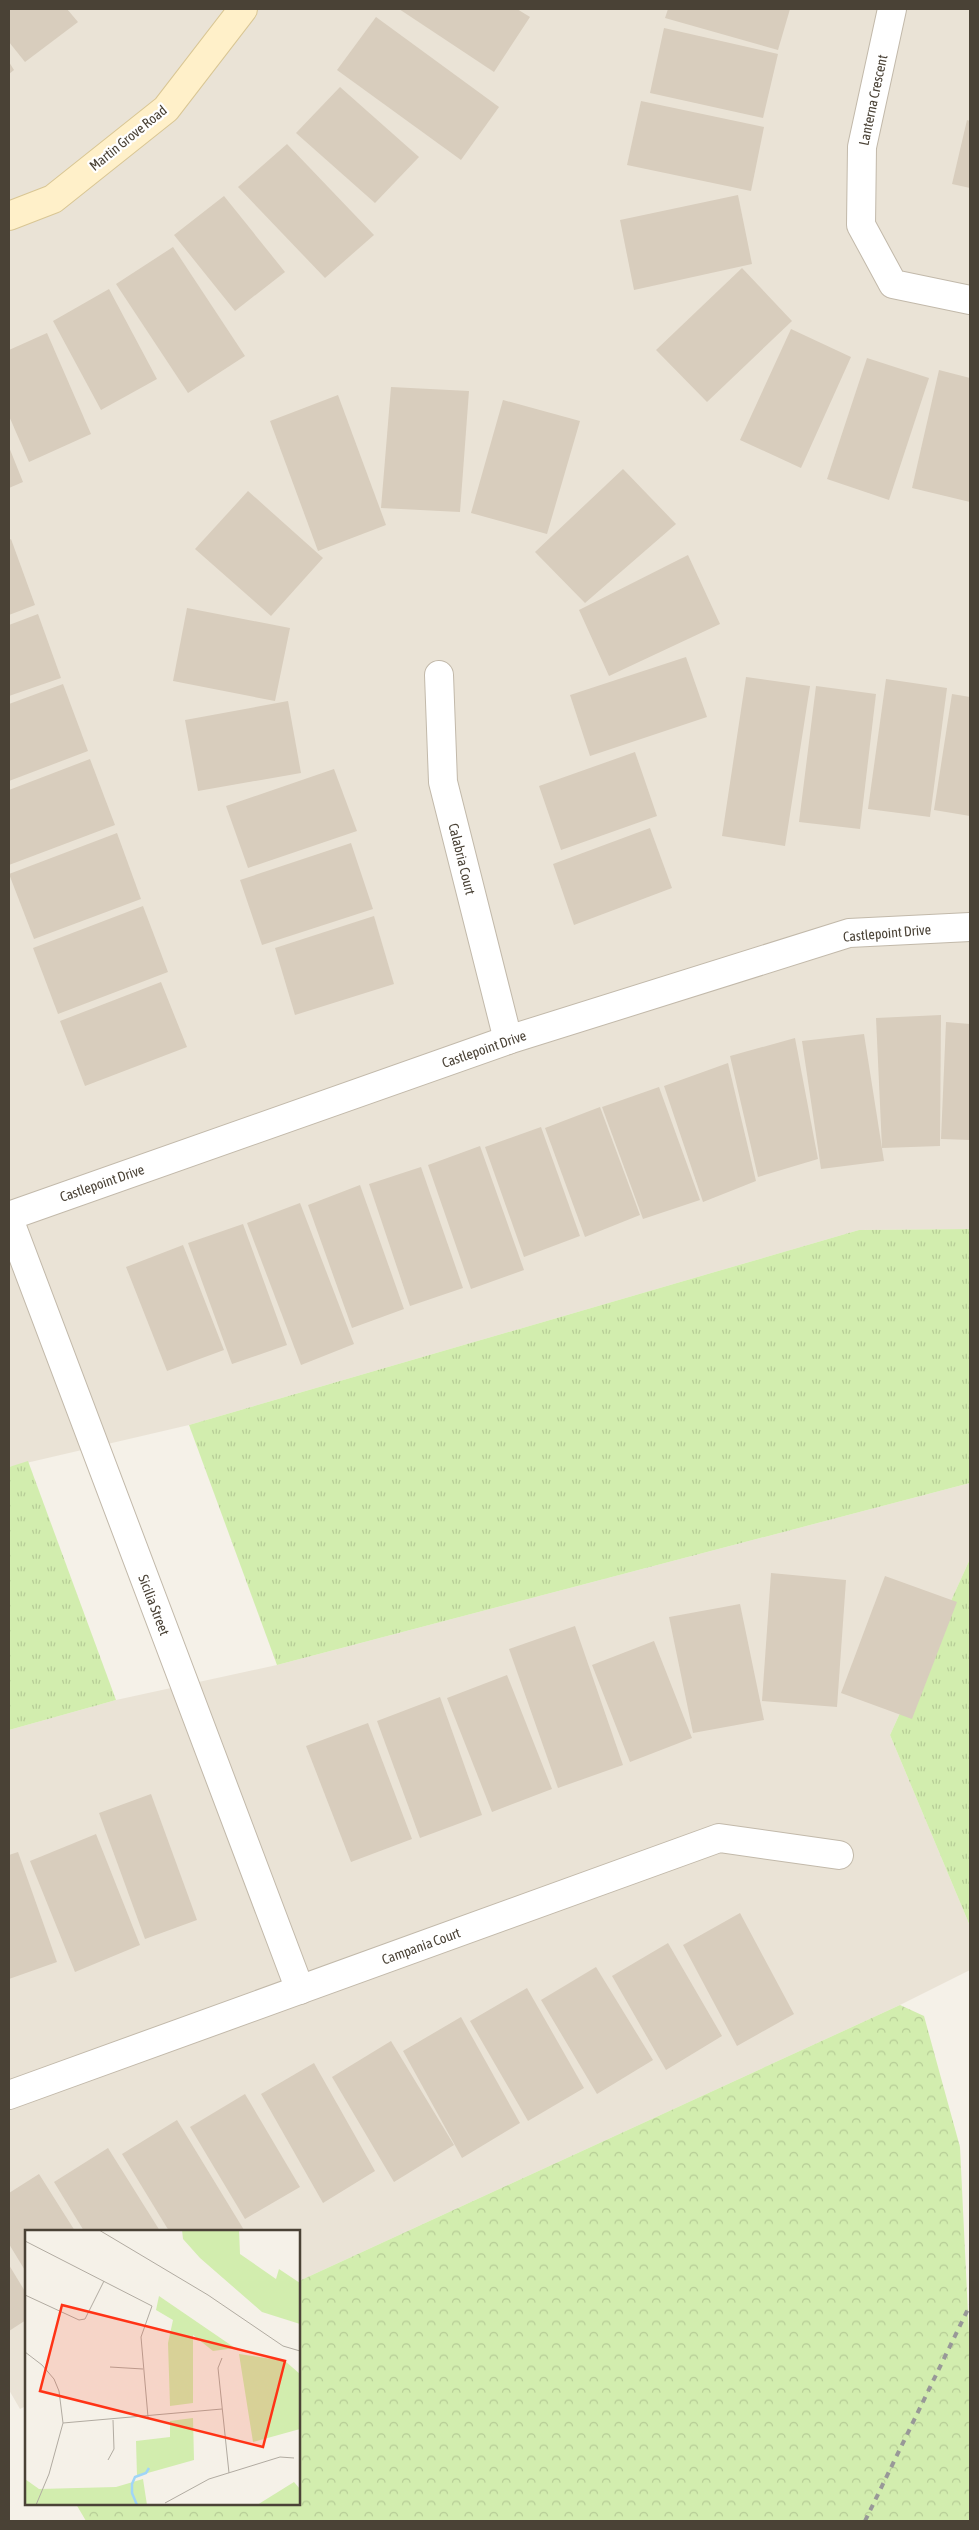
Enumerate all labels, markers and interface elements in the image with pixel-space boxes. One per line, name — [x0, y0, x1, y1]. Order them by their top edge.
street label: Lanterna Crescent — [856, 53, 890, 147]
street label: Martin Grove Road — [86, 102, 170, 174]
street label: Calabria Court — [445, 822, 479, 896]
street label: Castlepoint Drive — [842, 921, 932, 945]
street label: Castlepoint Drive — [440, 1027, 528, 1071]
street label: Castlepoint Drive — [58, 1161, 146, 1205]
street label: Sicilia Street — [135, 1572, 173, 1638]
street label: Campania Court — [380, 1924, 462, 1968]
inset map — [25, 2230, 300, 2505]

